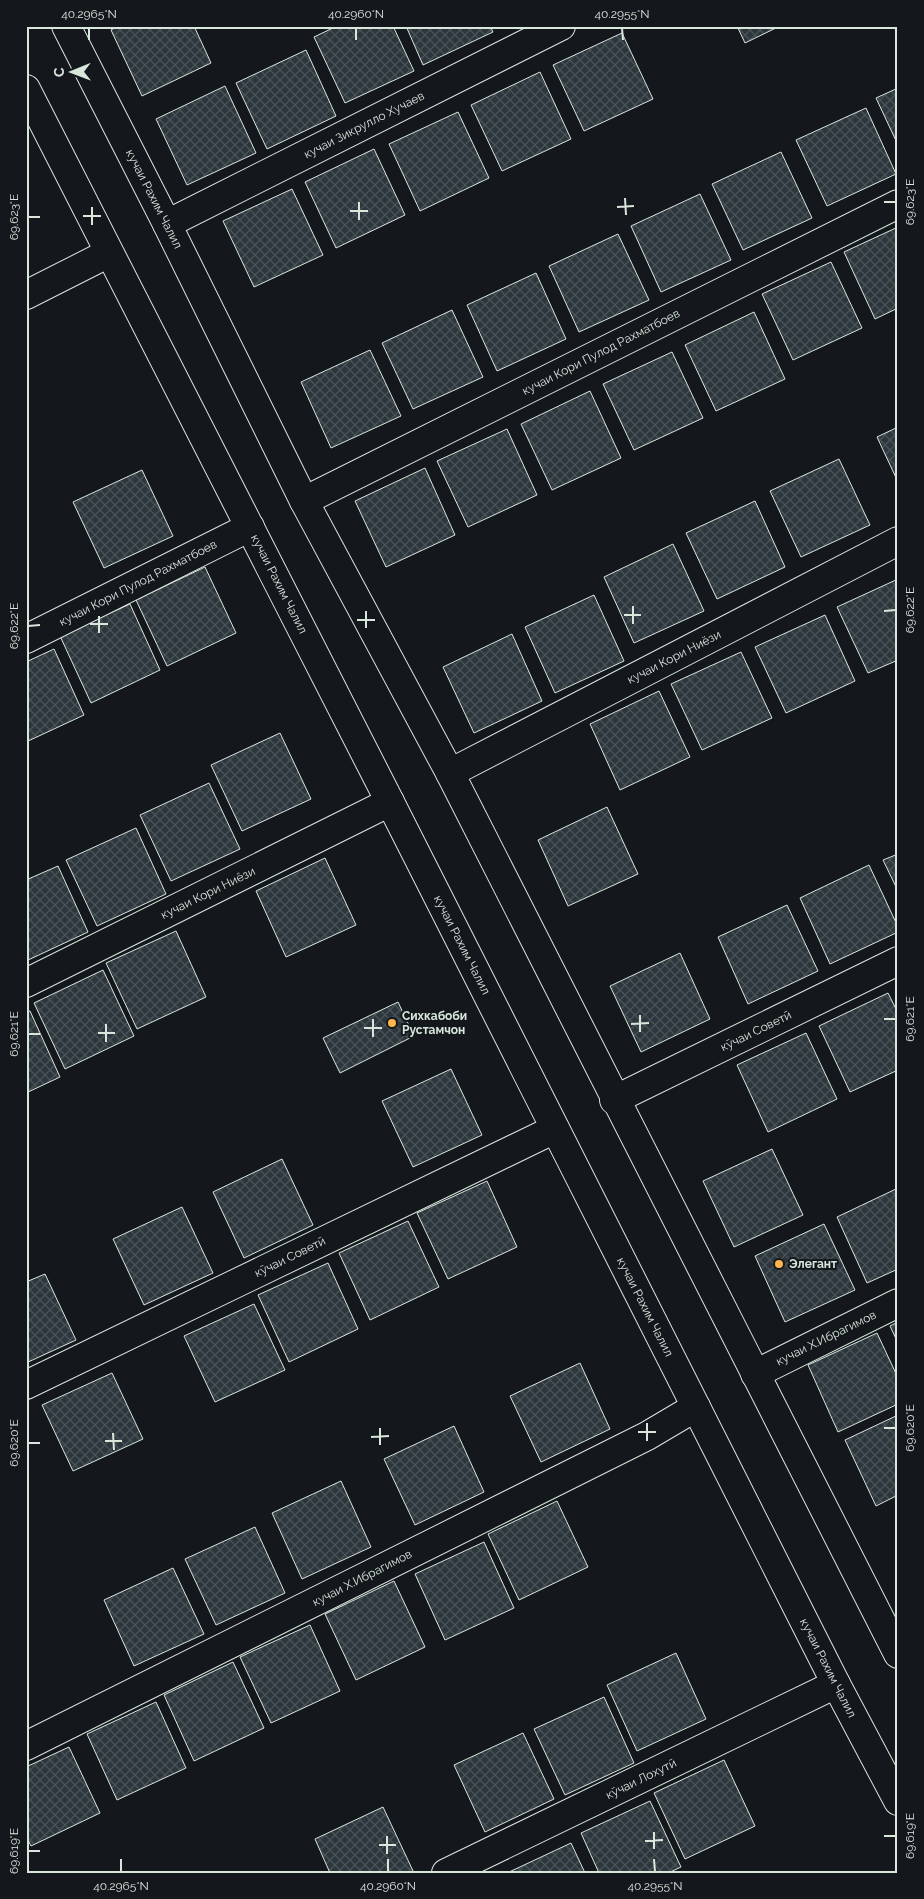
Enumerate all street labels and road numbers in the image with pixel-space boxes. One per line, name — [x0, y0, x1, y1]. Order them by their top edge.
street label: кучаи Зикрулло Хучаев — [301, 88, 427, 162]
street label: кучаи Рахим Чалил — [123, 147, 185, 251]
street label: кучаи Кори Пулод Рахматбоев — [520, 306, 682, 398]
street label: кучаи Рахим Чалил — [248, 532, 310, 636]
street label: кучаи Кори Пулод Рахматбоев — [57, 537, 219, 629]
street label: кучаи Кори Ниёзи — [625, 627, 723, 687]
street label: кучаи Кори Ниёзи — [159, 864, 257, 922]
street label: кучаи Рахим Чалил — [431, 893, 493, 997]
street label: кӯчаи Советӣ — [718, 1008, 794, 1054]
street label: кӯчаи Советӣ — [252, 1234, 328, 1280]
street label: кучаи Рахим Чалил — [614, 1255, 676, 1359]
street label: кучаи Х.Ибрагимов — [774, 1308, 878, 1368]
street label: кучаи Х.Ибрагимов — [310, 1547, 414, 1609]
street label: кучаи Рахим Чалил — [797, 1616, 859, 1720]
street label: кӯчаи Лохутӣ — [603, 1756, 679, 1802]

